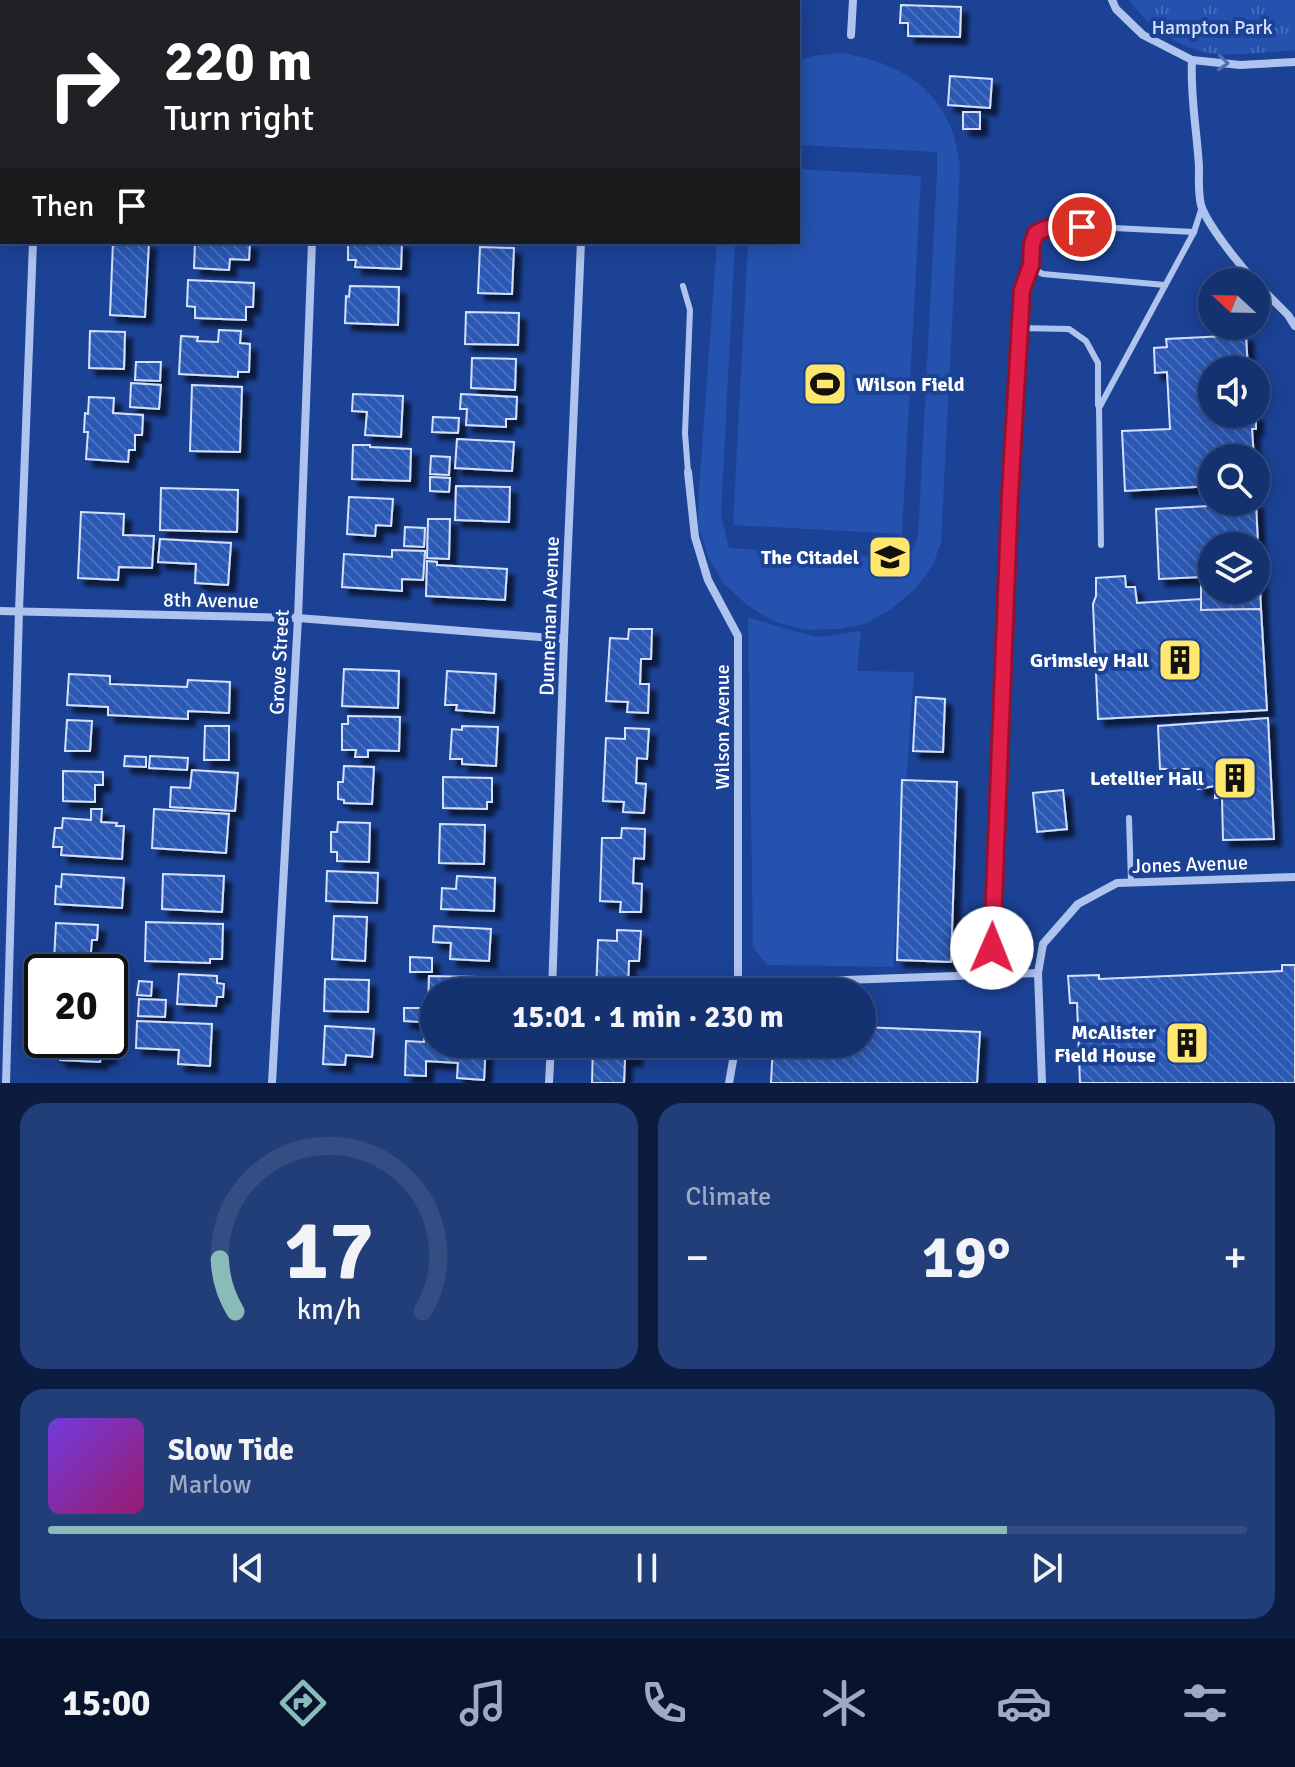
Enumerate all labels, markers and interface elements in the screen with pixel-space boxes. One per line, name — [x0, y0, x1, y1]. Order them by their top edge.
park label: Hampton Park — [1151, 15, 1273, 40]
text: 220 m — [164, 27, 312, 96]
icon: right — [32, 32, 136, 136]
one-way arrow — [1217, 54, 1230, 71]
text: Turn right — [164, 96, 314, 141]
icon: arrive — [110, 184, 154, 228]
text: Then — [32, 188, 94, 225]
pin — [1048, 193, 1116, 261]
icon: arrive — [1060, 205, 1104, 249]
north arrow — [1198, 268, 1270, 340]
map controls — [1198, 268, 1270, 604]
button: sound — [1198, 356, 1270, 428]
sports icon: Wilson Field — [801, 360, 849, 408]
place label: Wilson Field — [856, 372, 965, 397]
button: search — [1198, 444, 1270, 516]
button: layers — [1198, 532, 1270, 604]
school or university icon: The Citadel — [866, 533, 914, 581]
street label: Dunneman Avenue — [534, 536, 565, 696]
place label: The Citadel — [761, 545, 859, 570]
street label: 8th Avenue — [163, 587, 259, 614]
street label: Grove Street — [264, 609, 295, 715]
building icon: Grimsley Hall — [1156, 636, 1204, 684]
place label: Grimsley Hall — [1030, 648, 1149, 673]
street label: Wilson Avenue — [710, 664, 735, 790]
building icon: Letellier Hall — [1211, 754, 1259, 802]
place label: Letellier Hall — [1090, 766, 1204, 791]
street label: Jones Avenue — [1132, 850, 1248, 879]
position arrow — [950, 906, 1034, 990]
speed limit sign: 20 — [24, 954, 128, 1058]
text: 15:01 · 1 min · 230 m — [512, 999, 784, 1036]
building icon: McAlister Field House — [1163, 1019, 1211, 1067]
place label: McAlister Field House — [1054, 1020, 1156, 1068]
text: Climate — [686, 1181, 771, 1213]
text: 17 — [284, 1200, 374, 1302]
text: 19° — [922, 1221, 1011, 1295]
text: − — [686, 1231, 709, 1285]
text: + — [1223, 1231, 1247, 1285]
text: km/h — [296, 1292, 361, 1327]
text: Slow Tide — [168, 1432, 294, 1469]
text: Marlow — [168, 1469, 251, 1501]
icon: previous — [226, 1546, 270, 1590]
icon: pause — [625, 1546, 669, 1590]
icon: next — [1025, 1546, 1069, 1590]
icon: directions — [275, 1675, 331, 1731]
icon: music — [455, 1675, 511, 1731]
icon: phone — [636, 1675, 692, 1731]
icon: climate — [816, 1675, 872, 1731]
icon: car — [996, 1675, 1052, 1731]
icon: filters — [1177, 1675, 1233, 1731]
text: 15:00 — [62, 1681, 151, 1726]

